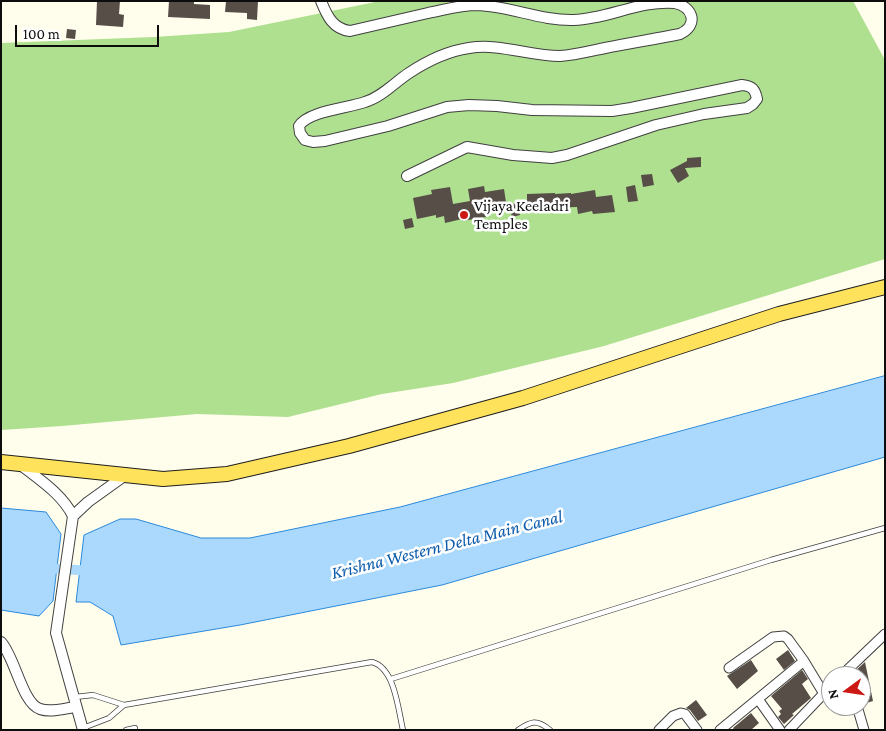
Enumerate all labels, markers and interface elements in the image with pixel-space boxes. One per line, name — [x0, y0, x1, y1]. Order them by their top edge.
scale bar — [18, 15, 161, 47]
text: 100 m — [23, 26, 60, 42]
place label: Vijaya Keeladri Temples — [474, 196, 569, 234]
marker: Vijaya Keeladri Temples — [458, 209, 470, 221]
water label: Krishna Western Delta Main Canal — [329, 506, 565, 584]
north arrow — [821, 666, 871, 716]
text: N — [824, 688, 841, 701]

